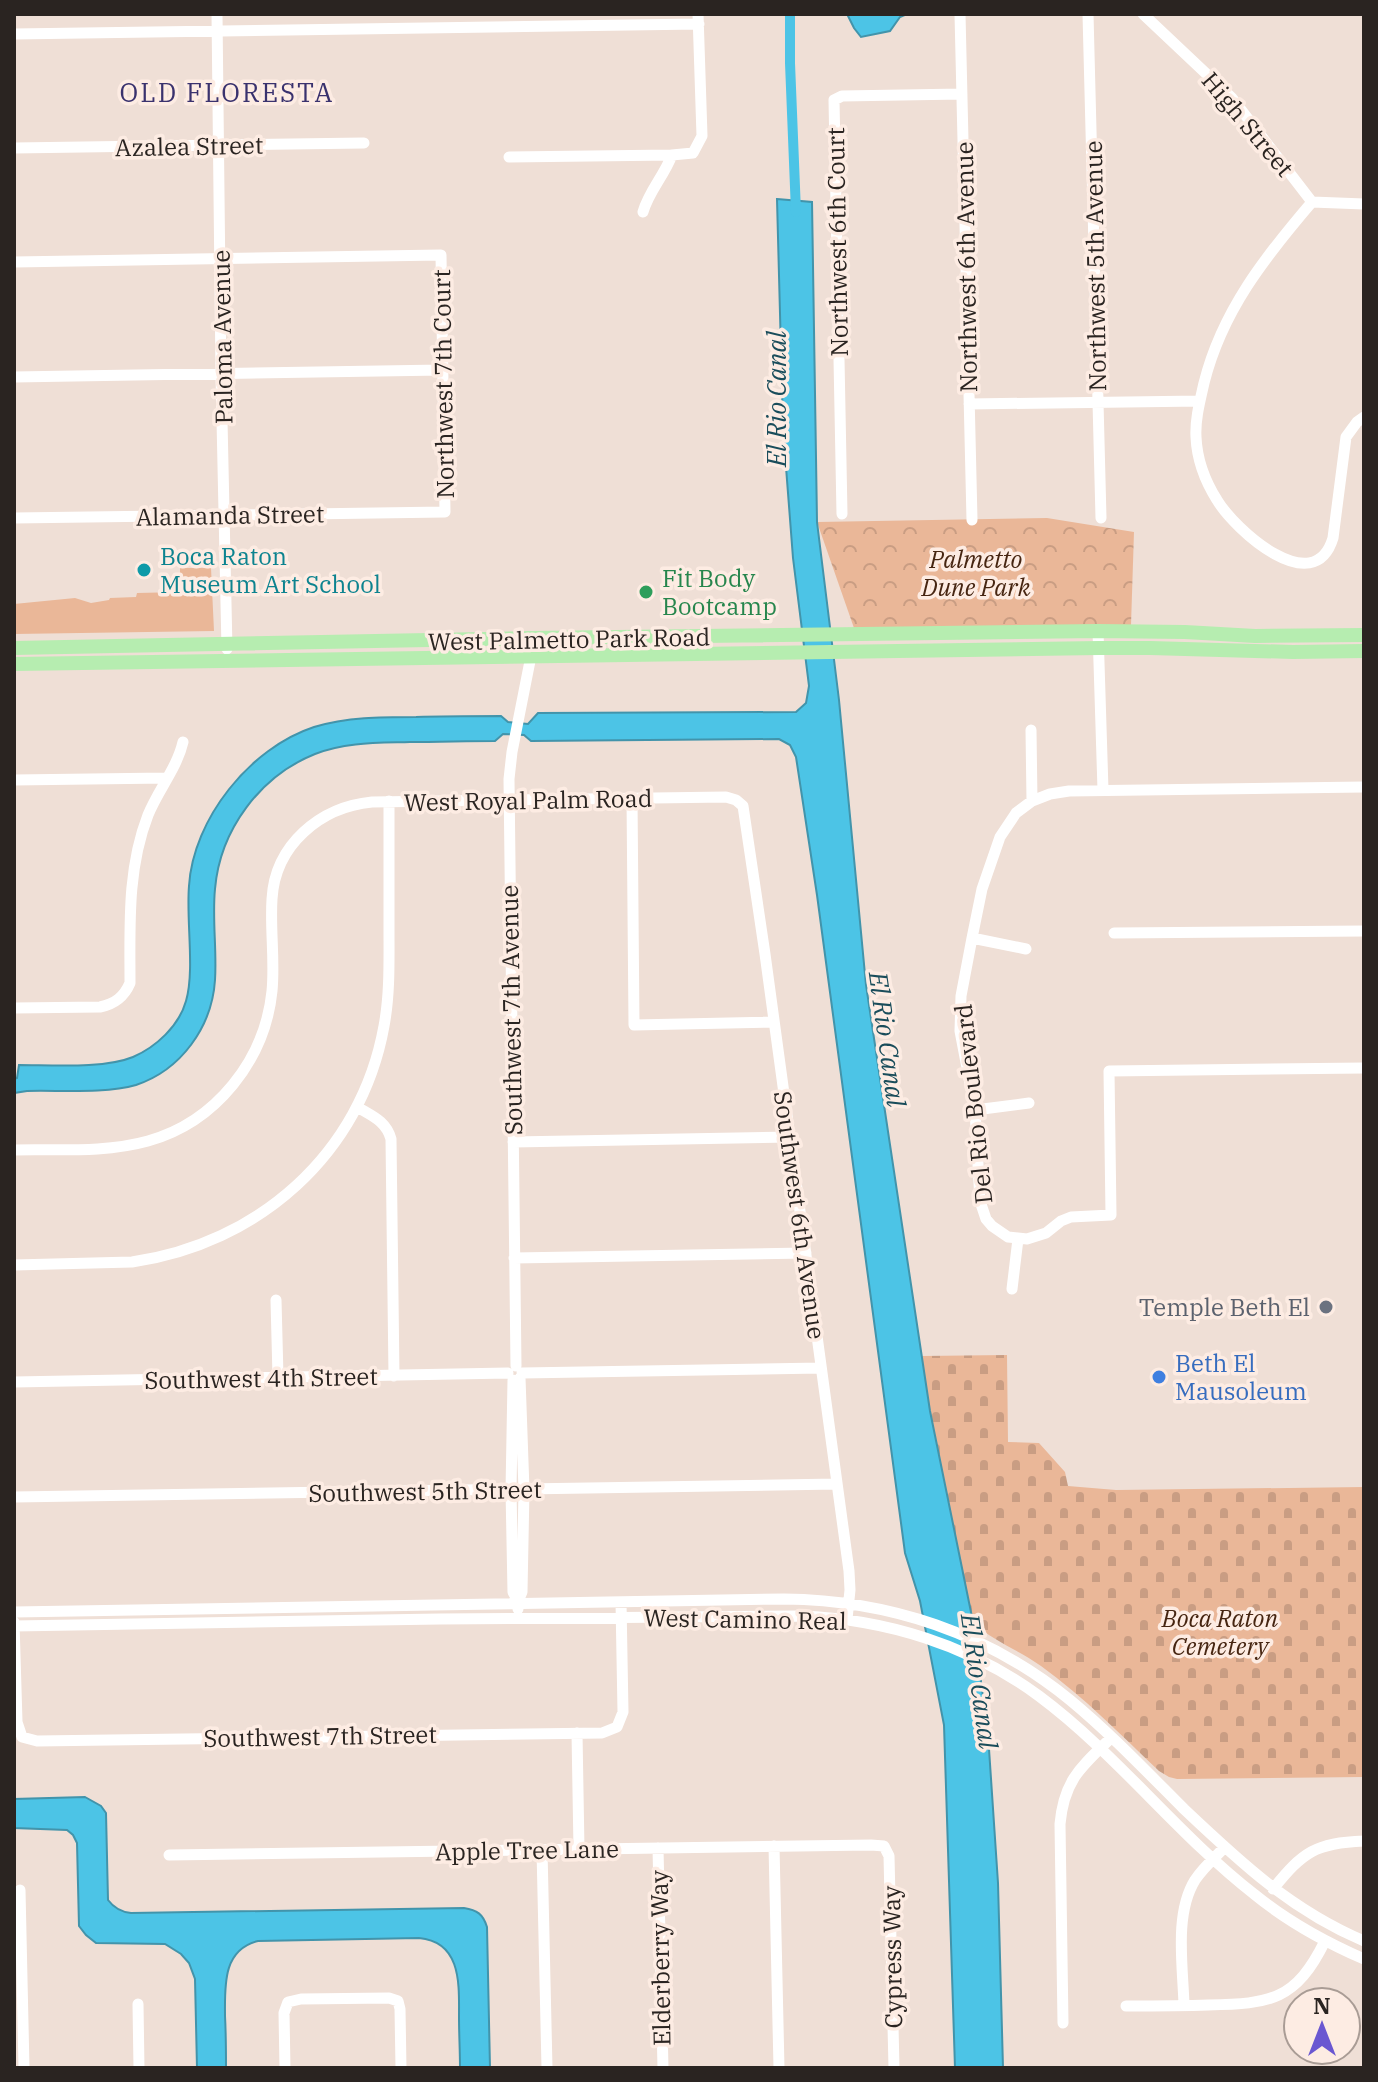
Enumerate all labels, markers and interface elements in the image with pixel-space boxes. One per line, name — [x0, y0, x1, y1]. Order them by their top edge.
street label: High Street — [1195, 65, 1301, 183]
district label: OLD FLORESTA — [120, 75, 334, 109]
street label: Northwest 6th Court — [819, 127, 855, 357]
street label: Azalea Street — [114, 129, 264, 163]
street label: Northwest 5th Avenue — [1077, 140, 1113, 392]
street label: Northwest 6th Avenue — [948, 141, 984, 393]
street label: Paloma Avenue — [204, 250, 240, 424]
street label: Northwest 7th Court — [425, 269, 461, 499]
water label: El Rio Canal — [759, 330, 793, 468]
street label: Alamanda Street — [135, 497, 325, 533]
place label: Boca Raton Museum Art School — [160, 540, 381, 600]
park label: Palmetto Dune Park — [921, 543, 1031, 603]
marker: Boca Raton Museum Art School — [135, 561, 153, 579]
place label: Fit Body Bootcamp — [662, 562, 777, 622]
marker: Fit Body Bootcamp — [637, 583, 655, 601]
street label: West Palmetto Park Road — [428, 621, 710, 657]
street label: West Royal Palm Road — [403, 782, 653, 818]
street label: Southwest 7th Avenue — [493, 885, 529, 1135]
water label: El Rio Canal — [862, 968, 914, 1109]
street label: Del Rio Boulevard — [947, 1003, 999, 1205]
street label: Southwest 6th Avenue — [767, 1089, 833, 1341]
place label: Temple Beth El — [1139, 1291, 1310, 1323]
marker: Temple Beth El — [1317, 1298, 1335, 1316]
place label: Beth El Mausoleum — [1175, 1347, 1307, 1407]
street label: Southwest 4th Street — [144, 1360, 378, 1396]
marker: Beth El Mausoleum — [1150, 1368, 1168, 1386]
street label: Southwest 5th Street — [308, 1473, 542, 1509]
street label: West Camino Real — [643, 1601, 847, 1637]
park label: Boca Raton Cemetery — [1161, 1602, 1279, 1662]
water label: El Rio Canal — [954, 1610, 1006, 1751]
street label: Southwest 7th Street — [203, 1718, 437, 1754]
street label: Apple Tree Lane — [435, 1832, 619, 1868]
street label: Elderberry Way — [642, 1870, 678, 2046]
street label: Cypress Way — [875, 1885, 909, 2029]
north arrow — [1282, 1986, 1362, 2066]
text: N — [1313, 1991, 1331, 2020]

